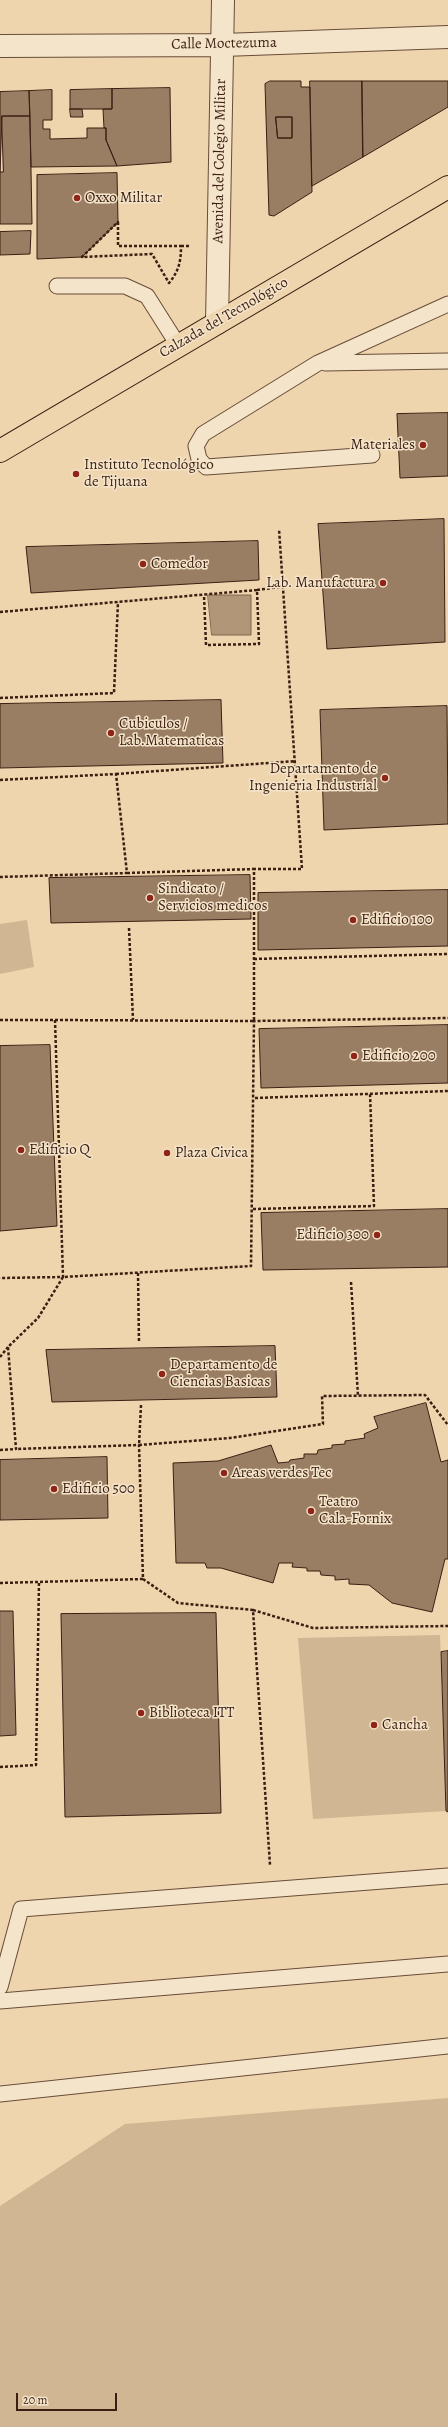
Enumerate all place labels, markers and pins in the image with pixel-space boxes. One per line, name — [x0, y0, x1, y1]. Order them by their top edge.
place label: Oxxo Militar — [85, 189, 162, 207]
marker: Oxxo Militar — [72, 193, 82, 203]
place label: Materiales — [350, 436, 415, 454]
marker: Materiales — [418, 440, 428, 450]
place label: Instituto Tecnológico de Tijuana — [84, 456, 214, 491]
marker: Instituto Tecnológico de Tijuana — [71, 469, 81, 479]
place label: Comedor — [151, 555, 208, 573]
marker: Comedor — [138, 559, 148, 569]
place label: Lab. Manufactura — [266, 574, 375, 592]
marker: Lab. Manufactura — [378, 578, 388, 588]
place label: Cubiculos / Lab.Matematicas — [119, 715, 224, 750]
marker: Cubiculos / Lab.Matematicas — [106, 728, 116, 738]
place label: Departamento de Ingenieria Industrial — [249, 760, 377, 795]
marker: Departamento de Ingenieria Industrial — [380, 773, 390, 783]
place label: Sindicato / Servicios medicos — [158, 880, 267, 915]
marker: Sindicato / Servicios medicos — [145, 893, 155, 903]
place label: Edificio 100 — [361, 911, 433, 929]
marker: Edificio 100 — [348, 915, 358, 925]
place label: Edificio 200 — [362, 1047, 436, 1065]
marker: Edificio 200 — [349, 1051, 359, 1061]
place label: Edificio Q — [29, 1141, 90, 1159]
place label: Plaza Civica — [175, 1144, 248, 1162]
marker: Edificio Q — [16, 1145, 26, 1155]
marker: Plaza Civica — [162, 1148, 172, 1158]
place label: Edificio 300 — [296, 1226, 369, 1244]
marker: Edificio 300 — [372, 1230, 382, 1240]
place label: Departamento de Ciencias Basicas — [170, 1356, 277, 1391]
marker: Departamento de Ciencias Basicas — [157, 1369, 167, 1379]
place label: Areas verdes Tec — [232, 1464, 332, 1482]
marker: Areas verdes Tec — [219, 1468, 229, 1478]
place label: Edificio 500 — [62, 1480, 135, 1498]
marker: Edificio 500 — [49, 1484, 59, 1494]
place label: Teatro Cala-Fornix — [319, 1493, 391, 1528]
marker: Teatro Cala-Fornix — [306, 1506, 316, 1516]
place label: Biblioteca ITT — [149, 1704, 234, 1722]
marker: Biblioteca ITT — [136, 1708, 146, 1718]
place label: Cancha — [382, 1716, 428, 1734]
marker: Cancha — [369, 1720, 379, 1730]

